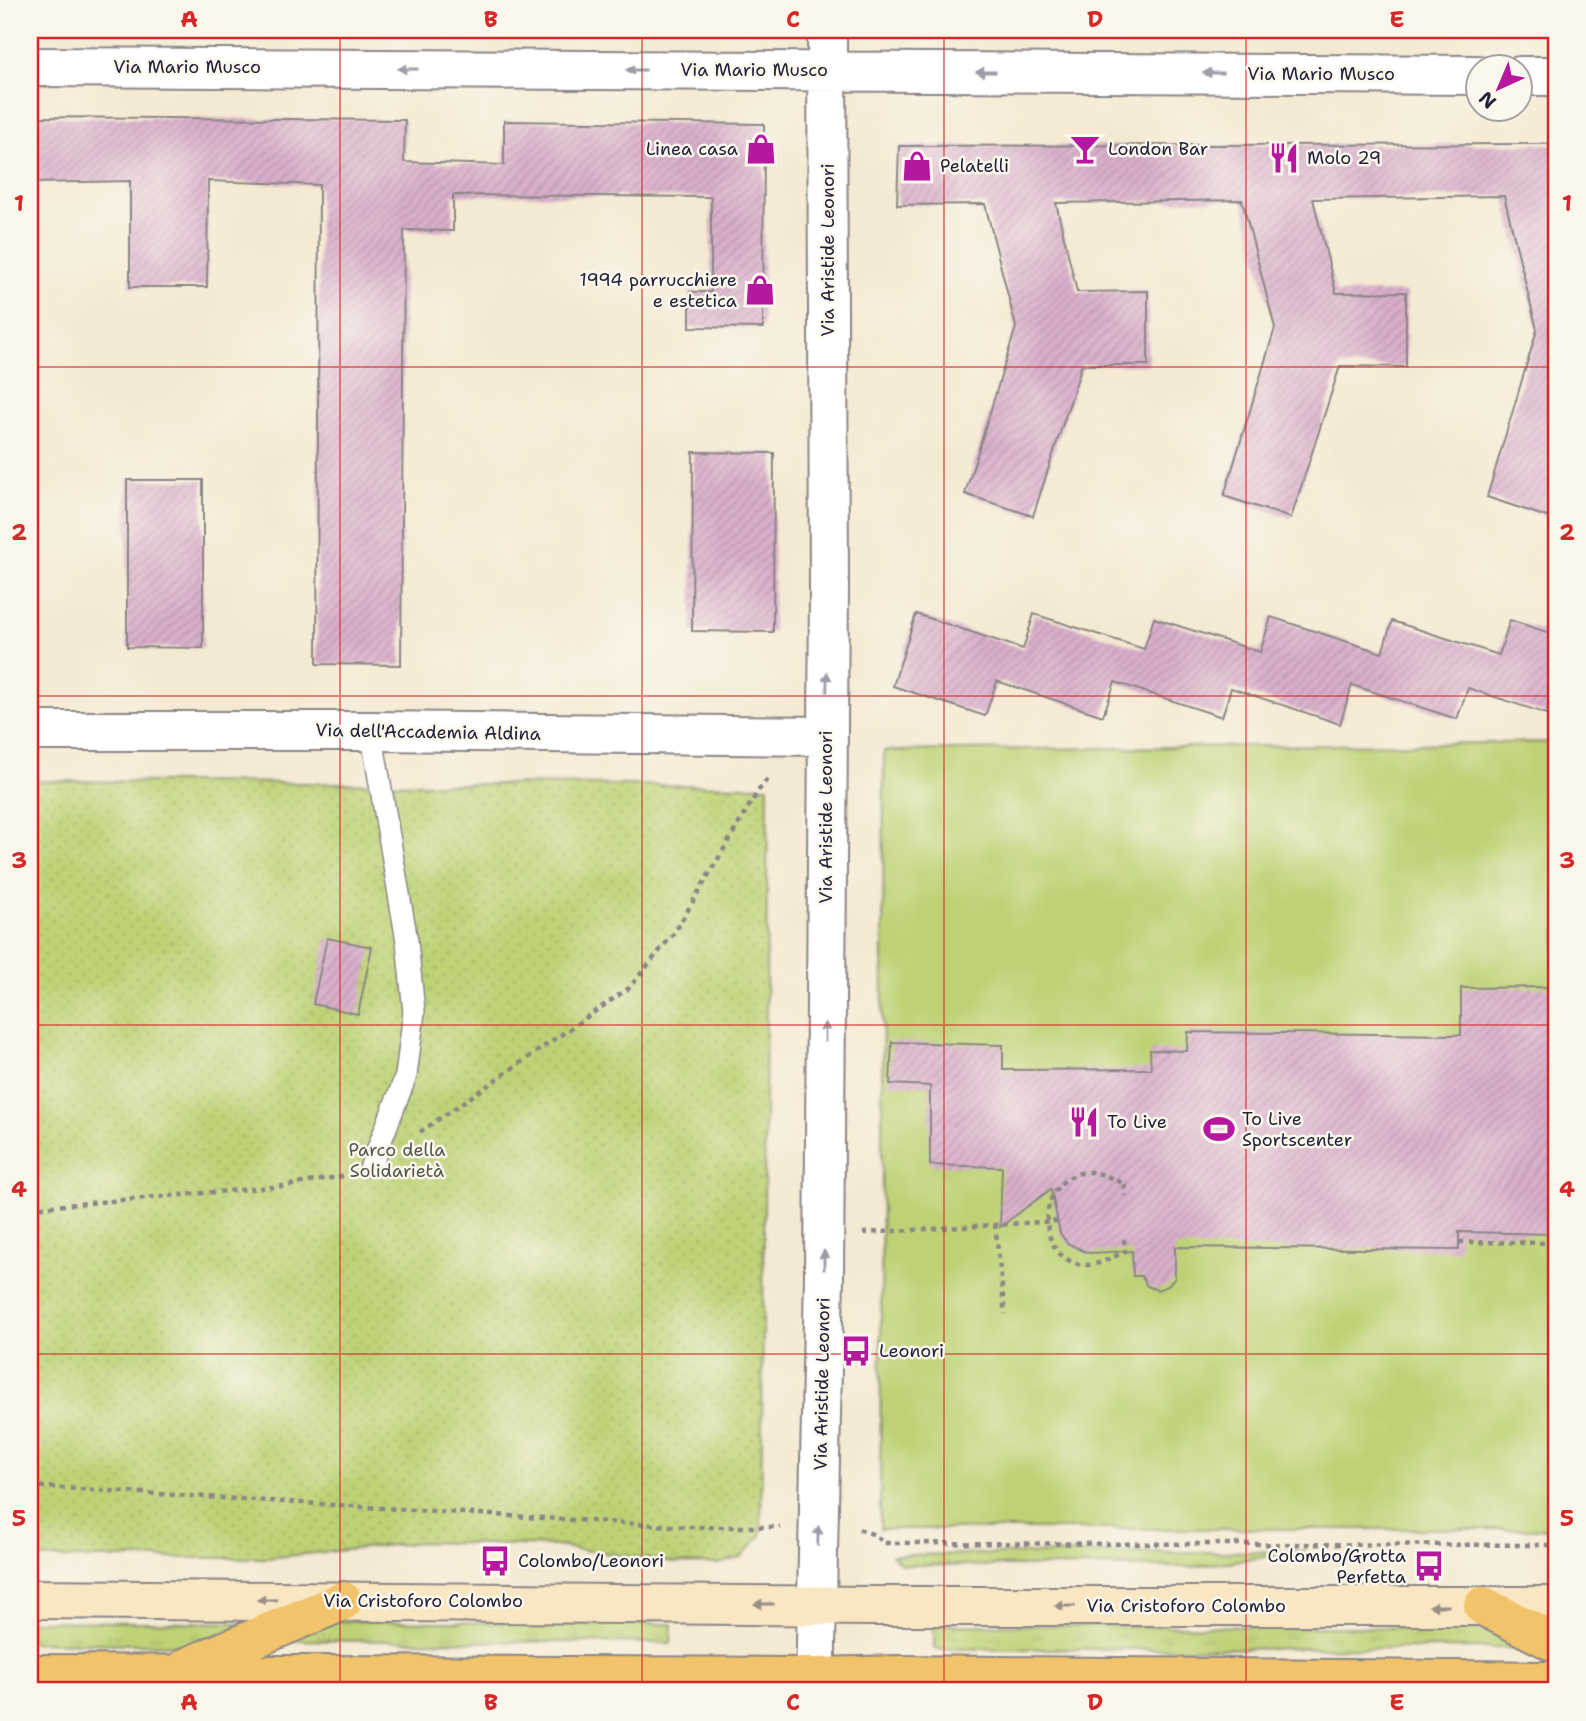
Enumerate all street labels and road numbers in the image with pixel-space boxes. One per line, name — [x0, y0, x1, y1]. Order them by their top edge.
street label: Via Mario Musco — [113, 55, 261, 79]
street label: Via Mario Musco — [680, 58, 828, 82]
street label: Via Mario Musco — [1247, 62, 1395, 86]
street label: Via Aristide Leonori — [816, 163, 840, 337]
street label: Via dell'Accademia Aldina — [315, 718, 541, 746]
street label: Via Aristide Leonori — [814, 730, 838, 904]
street label: Via Aristide Leonori — [808, 1297, 836, 1471]
street label: Via Cristoforo Colombo — [323, 1589, 523, 1613]
street label: Via Cristoforo Colombo — [1086, 1594, 1286, 1618]

